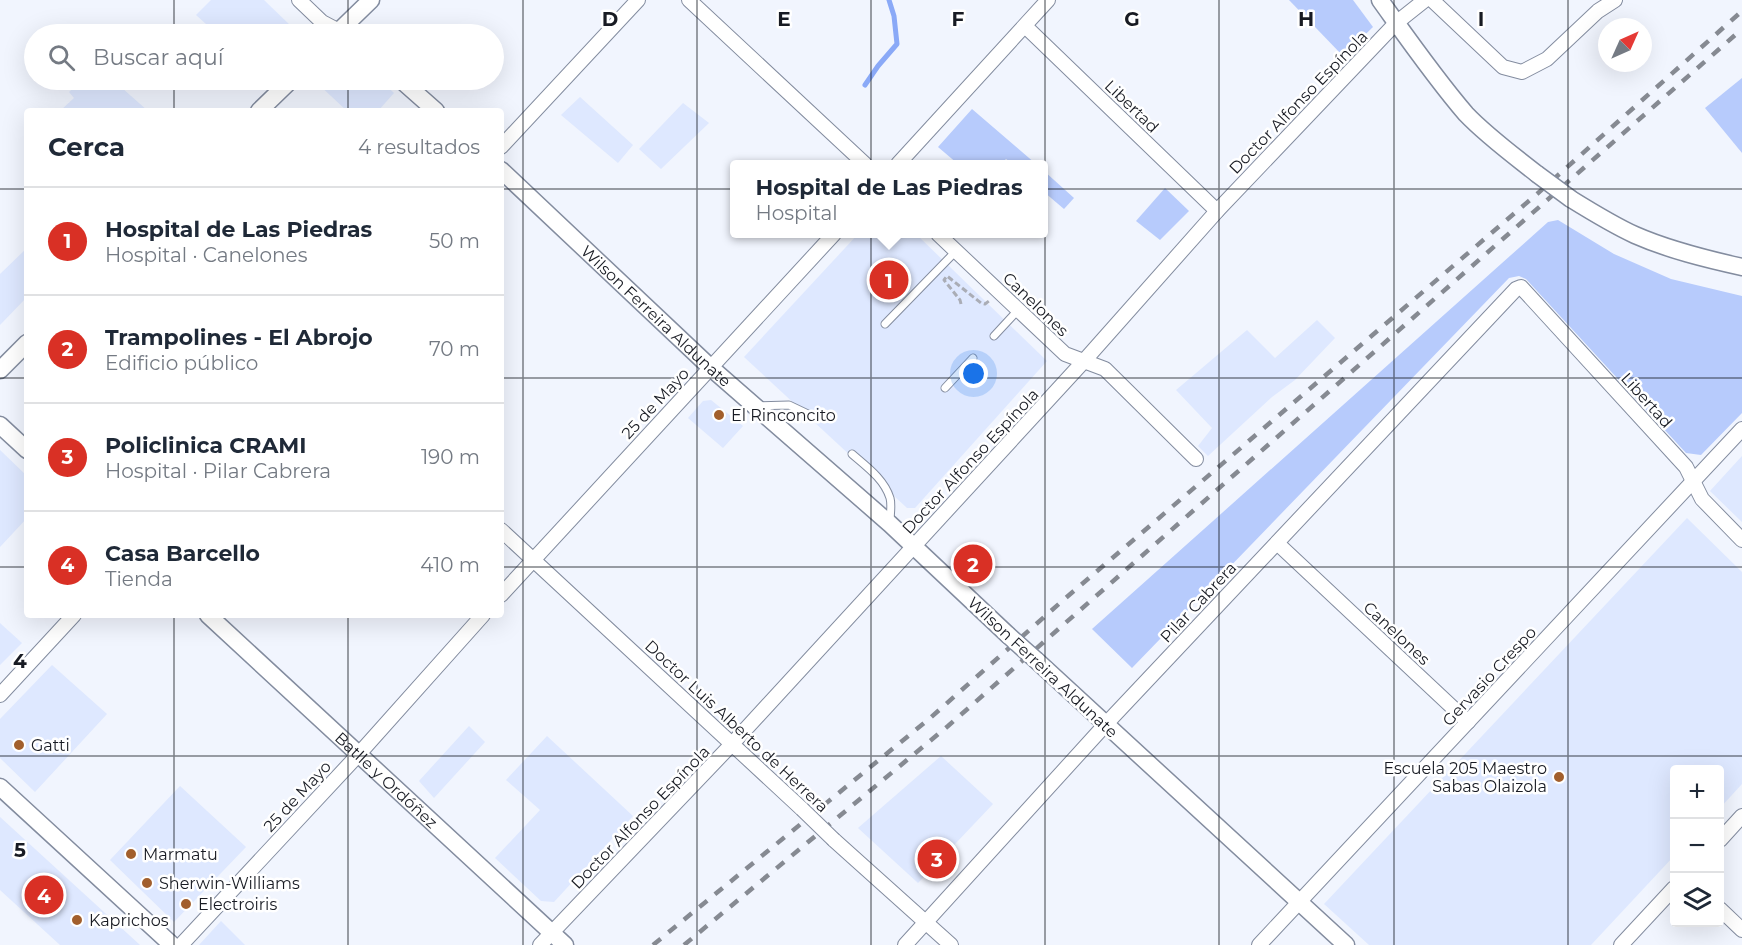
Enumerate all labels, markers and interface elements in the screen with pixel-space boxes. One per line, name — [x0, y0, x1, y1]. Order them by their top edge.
text: D — [602, 7, 618, 31]
text: E — [777, 7, 791, 31]
text: F — [952, 7, 965, 31]
text: G — [1124, 7, 1140, 31]
text: H — [1298, 7, 1314, 31]
text: I — [1478, 7, 1484, 31]
north arrow — [1598, 18, 1652, 72]
search box — [24, 24, 504, 90]
street label: Doctor Alfonso Espínola — [1225, 27, 1372, 178]
icon: search — [45, 41, 78, 74]
text: Buscar aquí — [93, 44, 224, 71]
street label: Libertad — [1101, 76, 1162, 137]
text: Cerca — [48, 131, 125, 163]
text: 4 resultados — [358, 135, 480, 159]
popup — [730, 160, 1048, 238]
text: Hospital de Las Piedras — [755, 174, 1023, 201]
text: Hospital — [755, 201, 838, 225]
text: Hospital de Las Piedras — [105, 216, 372, 243]
text: 1 — [64, 229, 71, 253]
text: 50 m — [429, 229, 480, 253]
street label: Wilson Ferreira Aldunate — [577, 242, 735, 391]
text: Hospital · Canelones — [105, 243, 307, 267]
pin: 1 — [870, 258, 908, 302]
street label: Canelones — [999, 268, 1073, 340]
text: Trampolines - El Abrojo — [105, 324, 373, 351]
text: 2 — [62, 337, 73, 361]
text: 70 m — [429, 337, 480, 361]
text: Edificio público — [105, 351, 258, 375]
your location — [959, 359, 988, 388]
street label: 25 de Mayo — [618, 364, 693, 443]
street label: Libertad — [1617, 369, 1676, 432]
street label: Doctor Alfonso Espínola — [898, 385, 1043, 538]
place label: El Rinconcito — [731, 406, 836, 425]
marker: El Rinconcito — [712, 408, 726, 422]
text: Policlinica CRAMI — [105, 432, 306, 459]
text: 3 — [62, 445, 73, 469]
text: 190 m — [421, 445, 480, 469]
text: Hospital · Pilar Cabrera — [105, 459, 331, 483]
text: Casa Barcello — [105, 540, 260, 567]
pin: 2 — [954, 542, 992, 586]
text: 4 — [61, 553, 74, 577]
text: 410 m — [420, 553, 480, 577]
street label: Pilar Cabrera — [1156, 558, 1240, 646]
text: Tienda — [105, 567, 173, 591]
street label: Wilson Ferreira Aldunate — [964, 593, 1121, 742]
street label: Canelones — [1360, 598, 1434, 669]
street label: Gervasio Crespo — [1439, 623, 1540, 730]
street label: Doctor Luis Alberto de Herrera — [641, 636, 832, 816]
text: 4 — [13, 649, 27, 673]
street label: Batlle y Ordóñez — [331, 728, 441, 832]
place label: Gatti — [31, 736, 70, 755]
marker: Gatti — [12, 738, 26, 752]
street label: Doctor Alfonso Espínola — [567, 742, 714, 893]
street label: 25 de Mayo — [260, 757, 335, 836]
place label: Escuela 205 Maestro Sabas Olaizola — [1383, 759, 1547, 796]
map controls — [1670, 765, 1724, 927]
button: + — [1670, 765, 1724, 819]
marker: Escuela 205 Maestro Sabas Olaizola — [1552, 770, 1566, 784]
button: − — [1670, 819, 1724, 873]
pin: 3 — [918, 836, 956, 882]
text: 5 — [14, 838, 26, 862]
place label: Marmatu — [143, 845, 218, 864]
marker: Marmatu — [124, 847, 138, 861]
pin: 4 — [24, 872, 63, 918]
button: layers — [1670, 873, 1724, 927]
place label: Sherwin-Williams — [159, 874, 300, 893]
marker: Sherwin-Williams — [140, 876, 154, 890]
place label: Electroiris — [198, 895, 277, 914]
marker: Electroiris — [179, 897, 193, 911]
place label: Kaprichos — [89, 911, 169, 930]
marker: Kaprichos — [70, 913, 84, 927]

